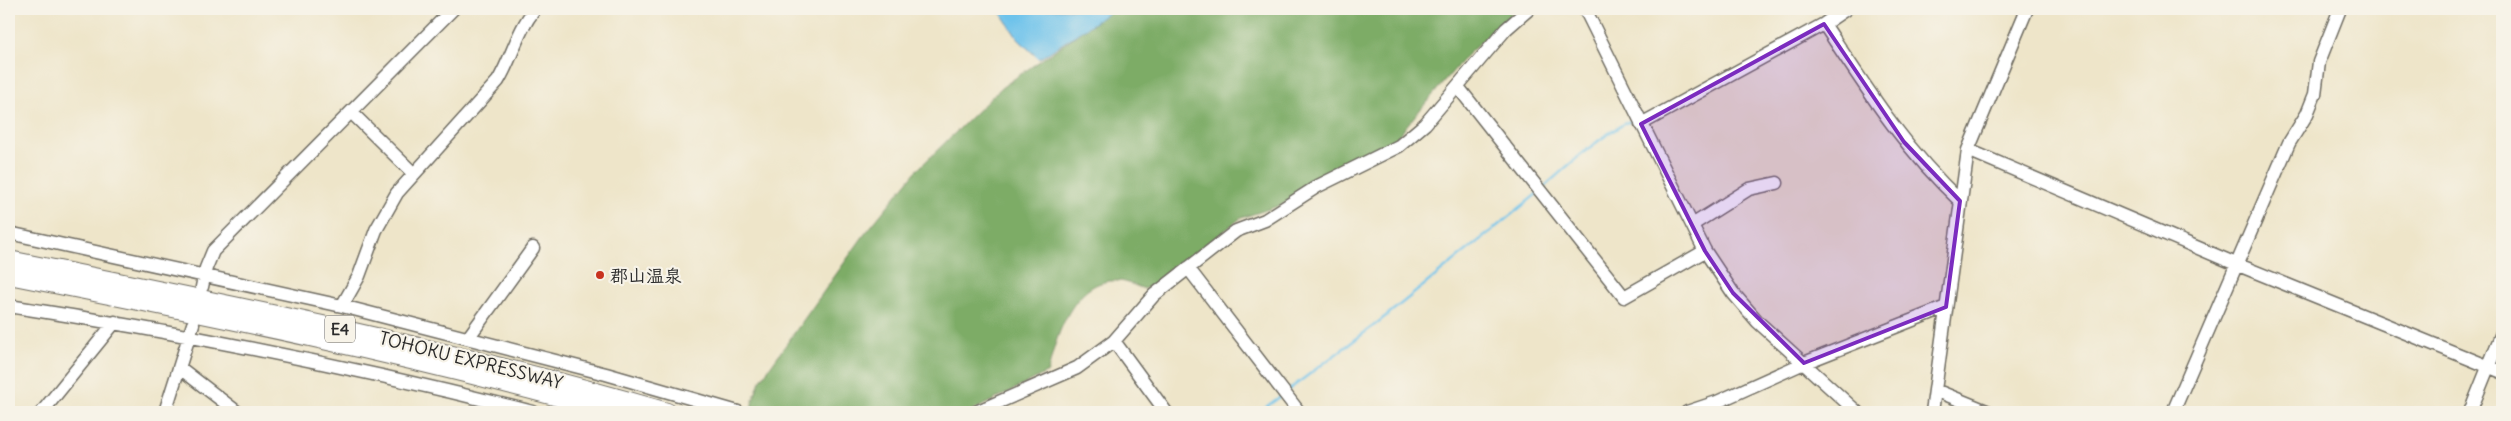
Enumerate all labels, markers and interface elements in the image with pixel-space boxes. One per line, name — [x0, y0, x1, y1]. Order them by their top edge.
place label: 郡山温泉 — [610, 264, 682, 287]
marker: 郡山温泉 — [594, 269, 606, 281]
road number: E4 — [325, 316, 355, 342]
street label: TOHOKU EXPRESSWAY — [377, 326, 565, 394]

